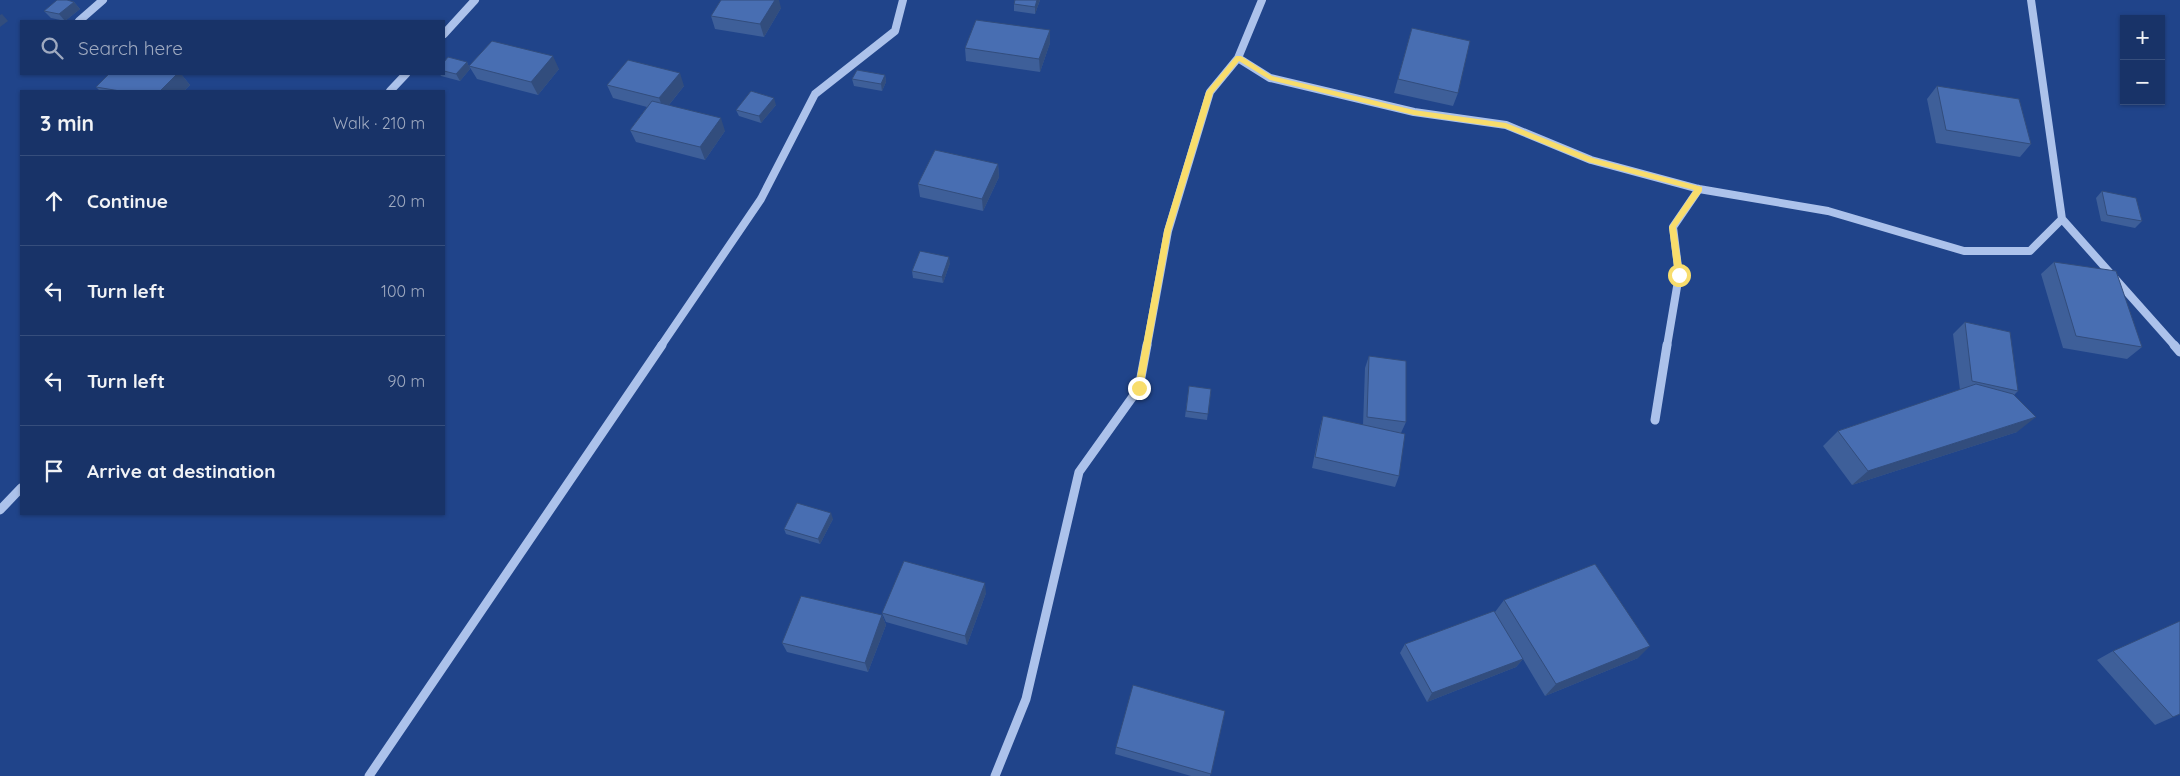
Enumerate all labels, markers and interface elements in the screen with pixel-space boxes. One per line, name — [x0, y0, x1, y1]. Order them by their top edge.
map controls — [2120, 15, 2165, 105]
button: + — [2120, 15, 2165, 60]
search box — [20, 20, 445, 75]
icon: search — [38, 34, 66, 62]
text: Search here — [78, 36, 183, 60]
button: − — [2120, 60, 2165, 105]
text: 3 min — [40, 110, 94, 136]
text: Walk · 210 m — [333, 113, 425, 133]
icon: ahead — [40, 187, 68, 215]
text: Continue — [87, 189, 168, 213]
text: 20 m — [388, 191, 425, 211]
route start — [1668, 264, 1691, 287]
icon: left — [40, 277, 68, 305]
text: Turn left — [87, 279, 165, 303]
text: 100 m — [381, 281, 425, 301]
icon: left — [40, 367, 68, 395]
text: Turn left — [87, 369, 165, 393]
text: 90 m — [388, 371, 425, 391]
route end — [1128, 377, 1151, 400]
icon: arrive — [40, 457, 68, 485]
text: Arrive at destination — [87, 459, 276, 483]

